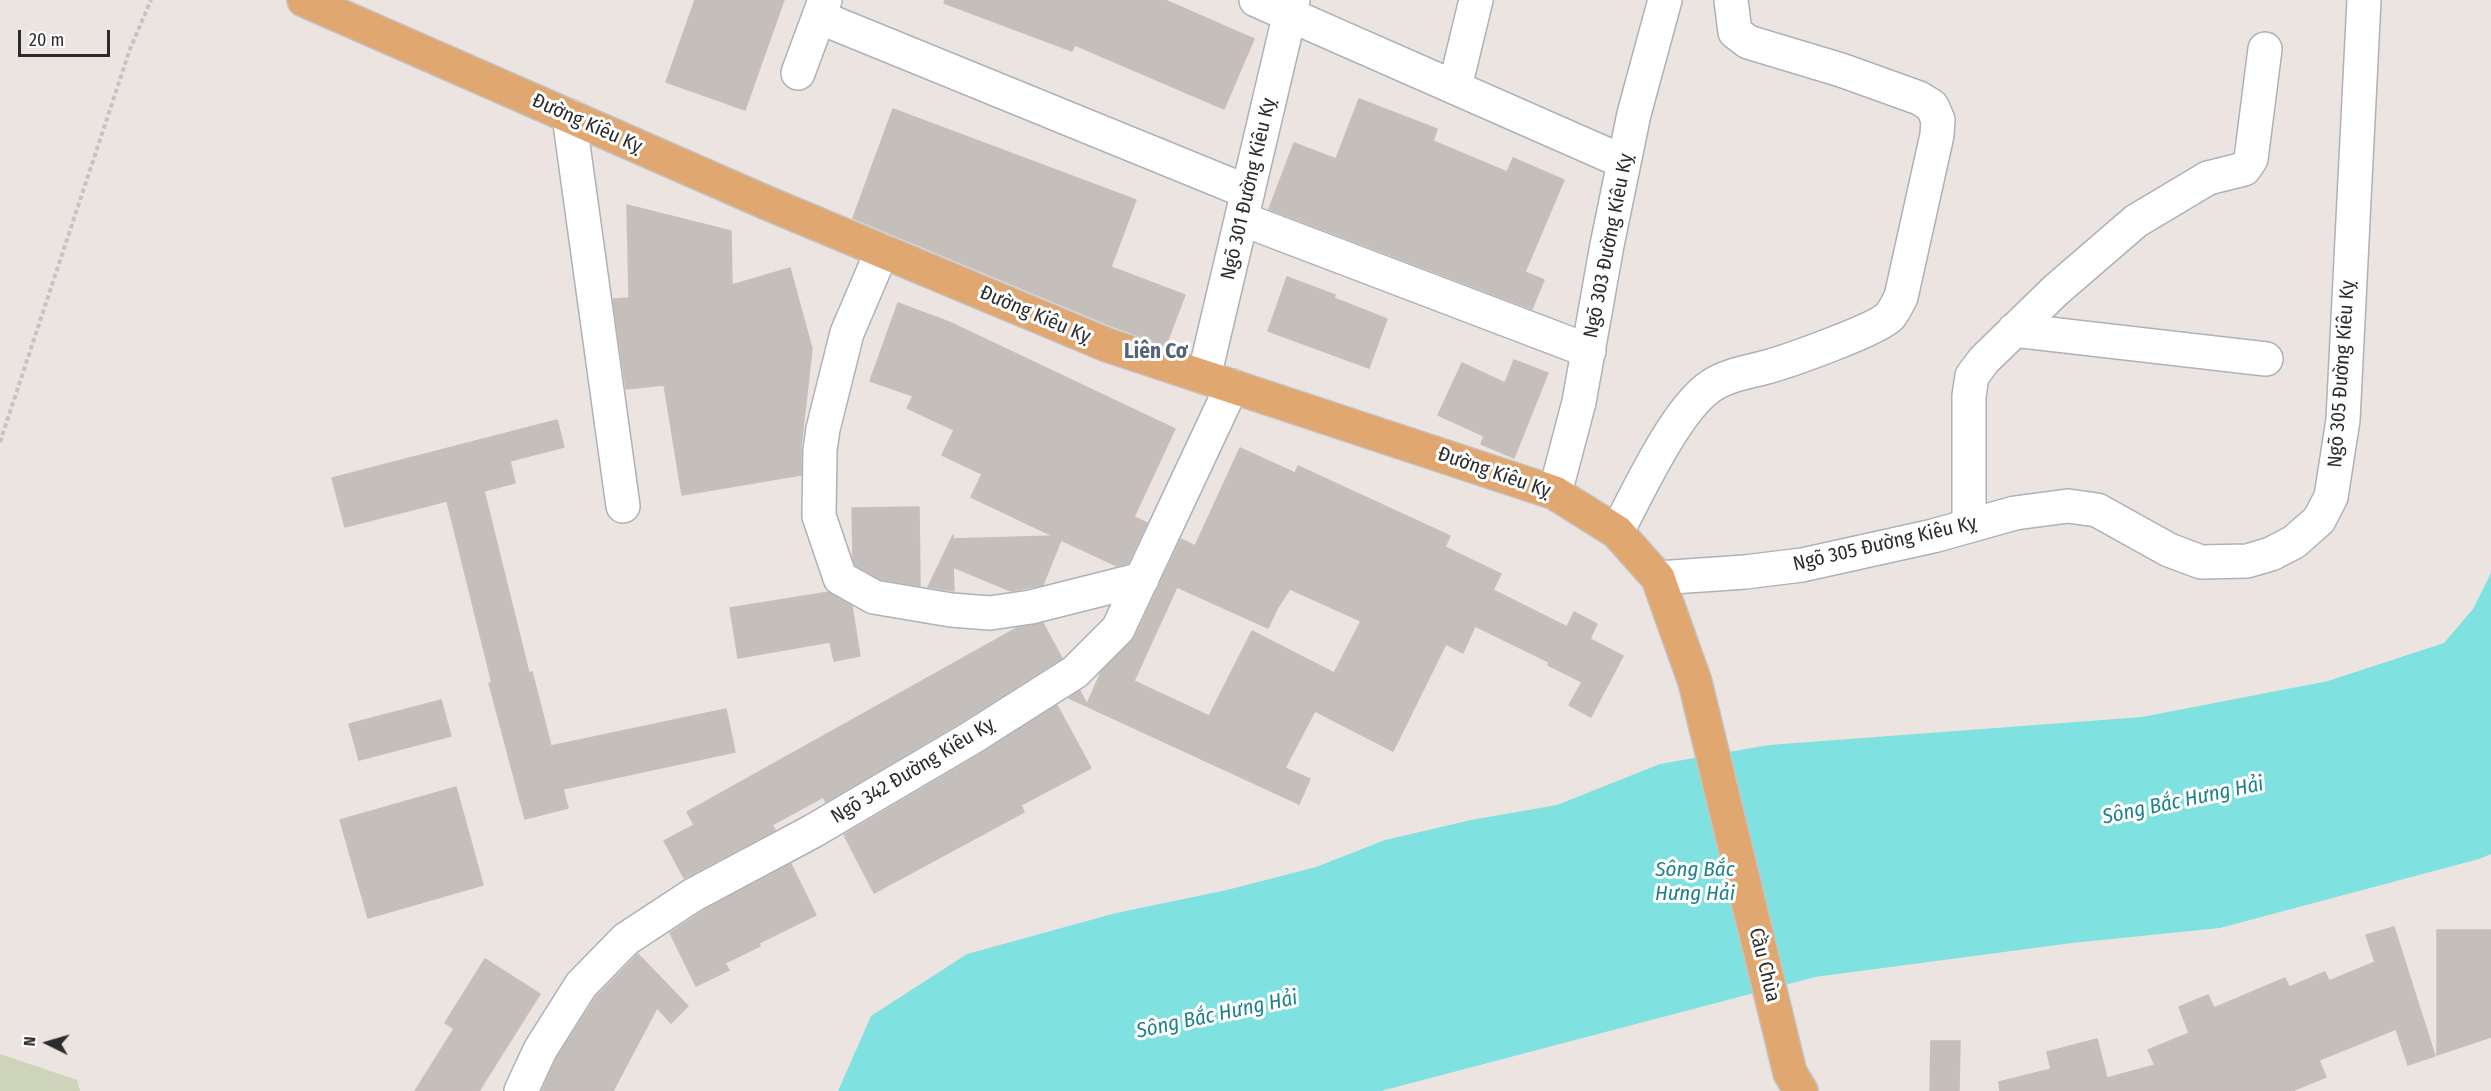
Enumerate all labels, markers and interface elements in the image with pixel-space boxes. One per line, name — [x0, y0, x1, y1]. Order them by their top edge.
scale bar — [21, 18, 112, 56]
text: 20 m — [29, 29, 64, 51]
street label: Đường Kiêu Kỵ — [528, 89, 646, 159]
street label: Ngõ 301 Đường Kiêu Kỵ — [1216, 96, 1282, 282]
street label: Ngõ 303 Đường Kiêu Kỵ — [1579, 152, 1639, 340]
street label: Ngõ 305 Đường Kiêu Kỵ — [2323, 280, 2361, 468]
street label: Đường Kiêu Kỵ — [976, 281, 1094, 349]
district label: Liên Cơ — [1124, 339, 1188, 365]
street label: Đường Kiêu Kỵ — [1434, 442, 1554, 504]
street label: Ngõ 305 Đường Kiêu Kỵ — [1791, 511, 1979, 577]
street label: Ngõ 342 Đường Kiêu Kỵ — [827, 713, 999, 829]
water label: Sông Bắc Hưng Hải — [2100, 772, 2266, 830]
water label: Sông Bắc Hưng Hải — [1655, 857, 1735, 907]
street label: Cầu Chùa — [1743, 925, 1785, 1005]
water label: Sông Bắc Hưng Hải — [1134, 986, 1300, 1044]
north arrow — [18, 1013, 78, 1073]
text: N — [20, 1036, 39, 1047]

